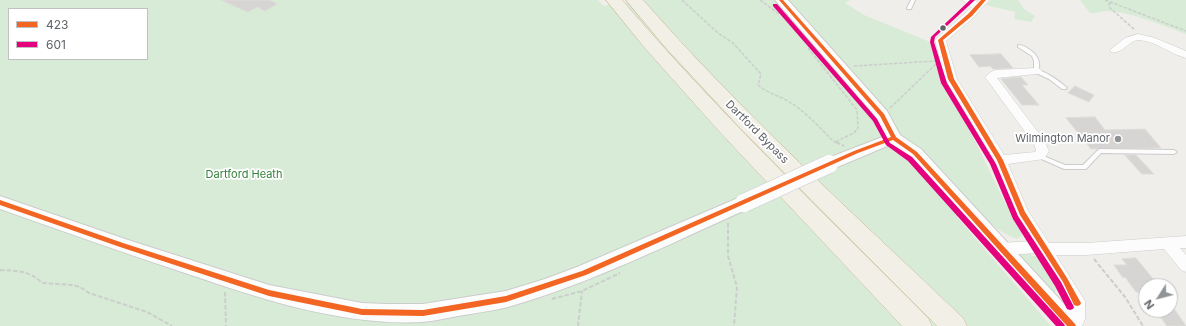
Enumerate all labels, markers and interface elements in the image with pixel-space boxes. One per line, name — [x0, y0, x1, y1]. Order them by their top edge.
legend — [8, 8, 148, 60]
text: 423 — [46, 17, 68, 32]
unlabelled marker — [938, 23, 948, 33]
text: 601 — [46, 37, 66, 52]
street label: Dartford Bypass — [723, 98, 791, 166]
place label: Wilmington Manor — [1015, 132, 1110, 146]
marker: Wilmington Manor — [1113, 134, 1123, 144]
park label: Dartford Heath — [206, 168, 282, 182]
north arrow — [1138, 278, 1178, 318]
text: N — [1141, 297, 1157, 312]

